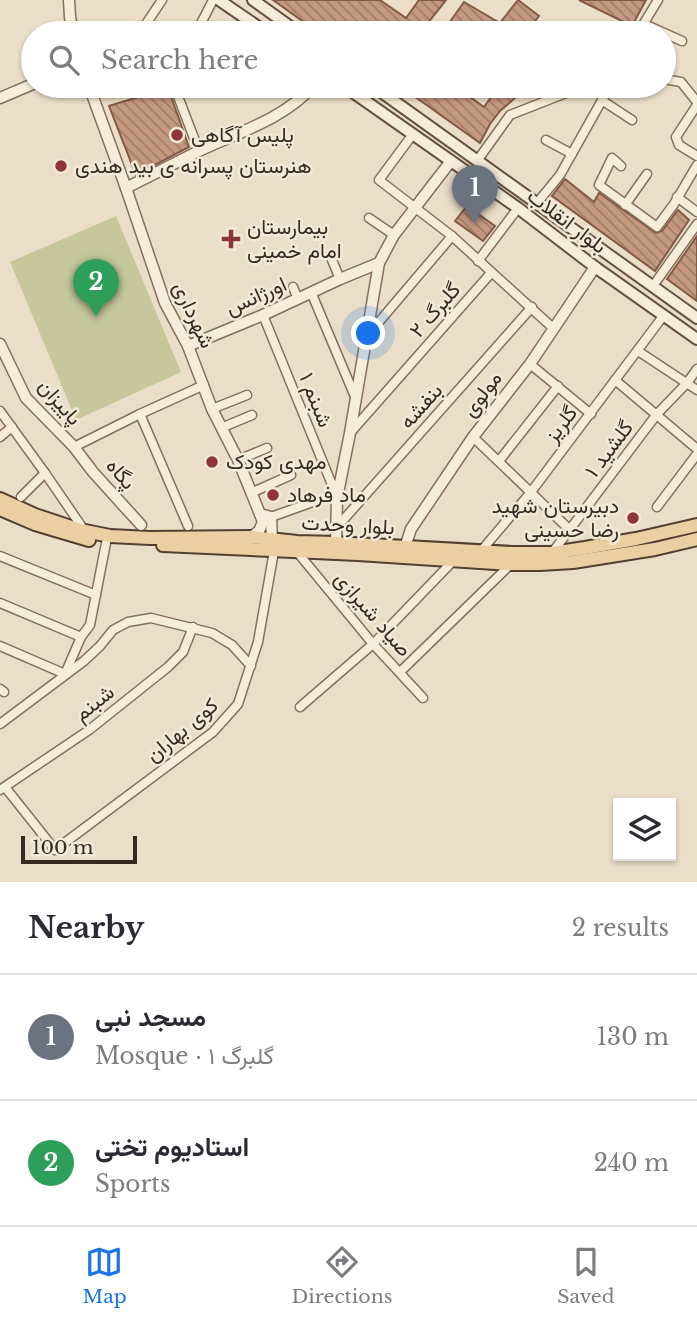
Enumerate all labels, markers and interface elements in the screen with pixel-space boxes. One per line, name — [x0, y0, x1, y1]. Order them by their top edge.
search box — [21, 21, 676, 98]
icon: search — [45, 41, 83, 79]
text: Search here — [101, 44, 258, 76]
place label: پلیس آگاهی — [191, 122, 294, 149]
marker: پلیس آگاهی — [169, 127, 185, 143]
place label: هنرستان پسرانه ی بید هندی — [75, 153, 312, 180]
marker: هنرستان پسرانه ی بید هندی — [53, 158, 69, 174]
pin: 1 — [452, 165, 498, 223]
street label: بلوار انقلاب — [522, 183, 612, 259]
place label: بیمارستان امام خمینی — [247, 214, 342, 265]
marker: بیمارستان امام خمینی — [221, 229, 241, 249]
pin: 2 — [73, 259, 119, 317]
street label: اورژانس — [221, 271, 291, 321]
street label: گلبرگ ۲ — [404, 277, 466, 343]
street label: شهرداری — [167, 278, 221, 352]
your location — [351, 316, 385, 350]
street label: مولوی — [456, 366, 508, 422]
street label: شبنم ۱ — [292, 369, 339, 431]
street label: پاییزان — [32, 373, 87, 431]
street label: بنفشه — [394, 378, 448, 434]
street label: گلریز — [538, 400, 583, 448]
street label: گلشید ۱ — [579, 415, 639, 483]
place label: مهدی کودک — [226, 449, 327, 475]
street label: پگاه — [100, 453, 141, 495]
marker: مهدی کودک — [204, 454, 220, 470]
place label: ماد فرهاد — [287, 482, 366, 508]
marker: ماد فرهاد — [265, 487, 281, 503]
place label: دبیرستان شهید رضا حسینی — [492, 493, 619, 543]
street label: بلوار وحدت — [301, 510, 395, 540]
marker: دبیرستان شهید رضا حسینی — [625, 510, 641, 526]
street label: صیاد شیرازی — [329, 566, 417, 662]
street label: شبنم — [69, 679, 120, 728]
street label: کوی بهاران — [141, 692, 223, 768]
map controls — [613, 798, 676, 861]
button: layers — [613, 798, 676, 861]
scale bar — [21, 833, 136, 865]
text: 100 m — [32, 836, 93, 859]
text: Nearby — [28, 909, 144, 946]
text: 2 results — [572, 914, 669, 942]
text: مسجد نبی — [95, 1001, 206, 1033]
text: 1 — [46, 1023, 56, 1051]
text: 130 m — [597, 1023, 669, 1051]
text: Mosque · گلبرگ ۱ — [95, 1042, 274, 1070]
text: استادیوم تختی — [95, 1131, 249, 1163]
text: 2 — [44, 1149, 58, 1177]
text: 240 m — [594, 1149, 669, 1177]
text: Sports — [95, 1170, 171, 1198]
tab: Map — [82, 1243, 127, 1308]
tab: Directions — [291, 1243, 392, 1308]
tab: Saved — [557, 1243, 615, 1308]

